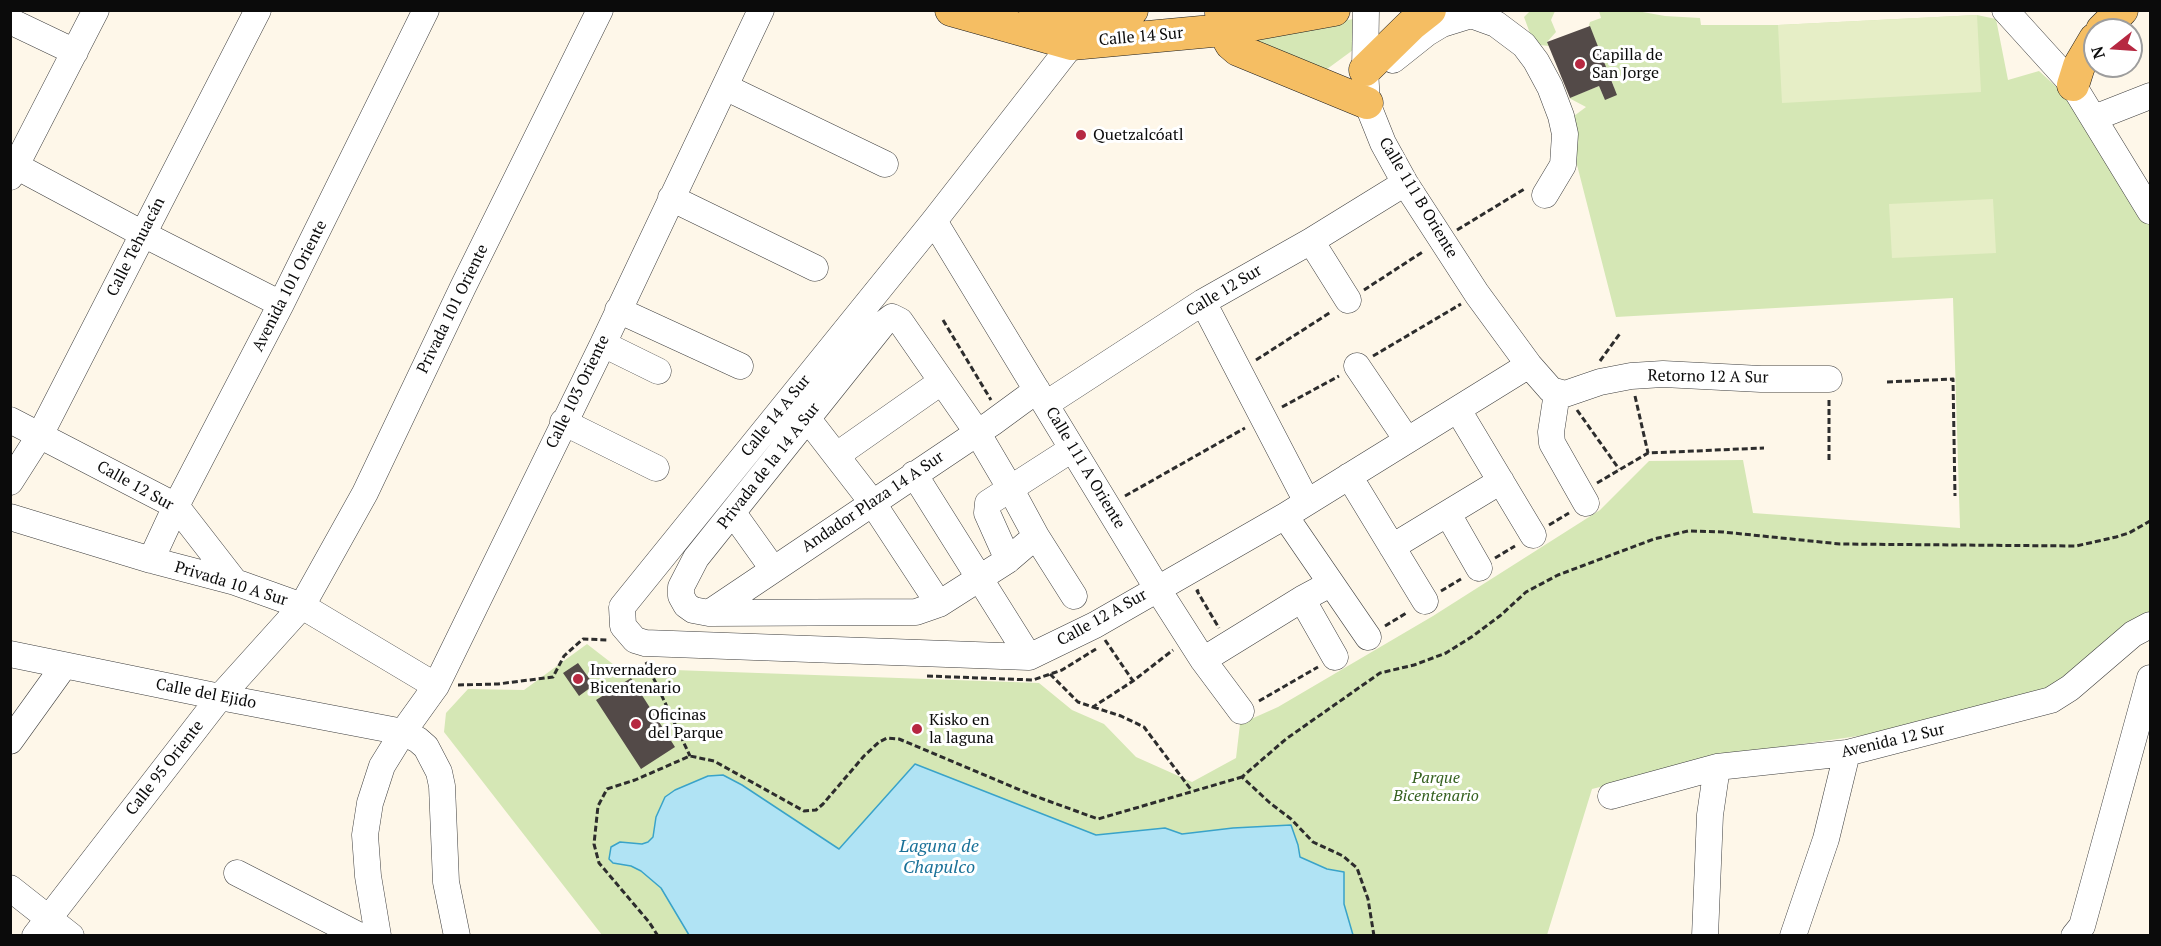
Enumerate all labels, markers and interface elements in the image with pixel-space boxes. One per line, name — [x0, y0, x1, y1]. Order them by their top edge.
north arrow — [2083, 18, 2143, 78]
street label: Calle 14 Sur — [1098, 24, 1184, 50]
text: N — [2085, 44, 2110, 62]
place label: Capilla de San Jorge — [1592, 45, 1663, 83]
marker: Capilla de San Jorge — [1573, 57, 1587, 71]
place label: Quetzalcóatl — [1093, 125, 1184, 145]
marker: Quetzalcóatl — [1074, 128, 1088, 142]
street label: Calle 111 B Oriente — [1374, 134, 1462, 262]
street label: Calle Tehuacán — [103, 194, 169, 300]
street label: Avenida 101 Oriente — [249, 217, 331, 355]
street label: Privada 101 Oriente — [413, 241, 493, 377]
street label: Calle 12 Sur — [1183, 261, 1265, 321]
street label: Calle 103 Oriente — [542, 332, 614, 452]
street label: Retorno 12 A Sur — [1647, 366, 1769, 388]
street label: Calle 14 A Sur — [737, 371, 815, 461]
street label: Privada de la 14 A Sur — [714, 399, 824, 533]
street label: Calle 111 A Oriente — [1041, 404, 1129, 532]
street label: Andador Plaza 14 A Sur — [798, 447, 948, 557]
street label: Calle 12 Sur — [93, 457, 177, 515]
street label: Privada 10 A Sur — [172, 558, 290, 610]
street label: Calle 12 A Sur — [1054, 585, 1150, 651]
place label: Invernadero Bicentenario — [590, 660, 681, 698]
marker: Invernadero Bicentenario — [571, 672, 585, 686]
street label: Calle del Ejido — [154, 675, 258, 713]
place label: Oficinas del Parque — [648, 705, 723, 743]
place label: Kisko en la laguna — [929, 710, 994, 748]
street label: Calle 95 Oriente — [122, 717, 208, 819]
marker: Oficinas del Parque — [629, 717, 643, 731]
street label: Avenida 12 Sur — [1839, 720, 1947, 762]
marker: Kisko en la laguna — [910, 722, 924, 736]
park label: Parque Bicentenario — [1393, 768, 1479, 806]
water label: Laguna de Chapulco — [899, 836, 979, 878]

